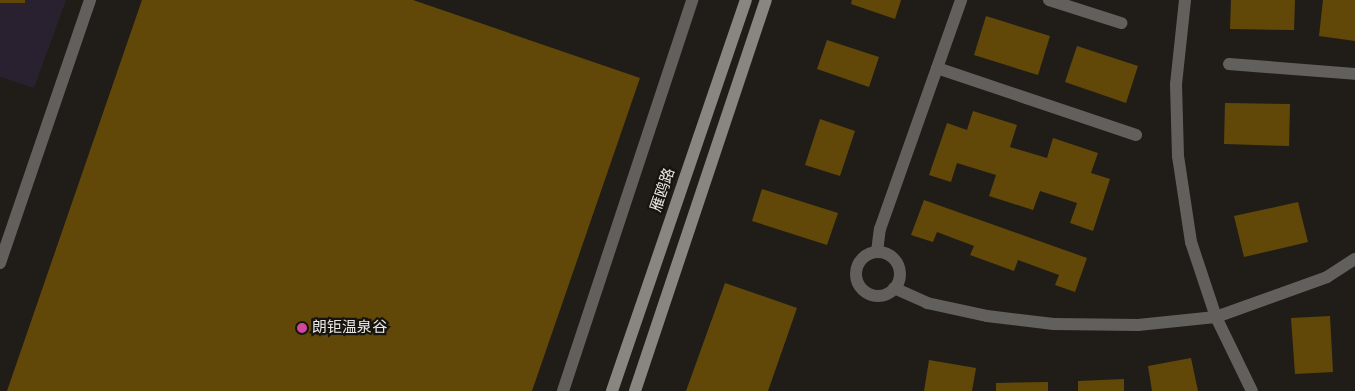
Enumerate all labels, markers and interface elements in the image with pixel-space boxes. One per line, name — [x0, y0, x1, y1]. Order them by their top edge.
street label: 雁鸥路 — [647, 166, 679, 214]
place label: 朗钜温泉谷 — [312, 319, 387, 337]
marker: 朗钜温泉谷 — [296, 322, 308, 334]

